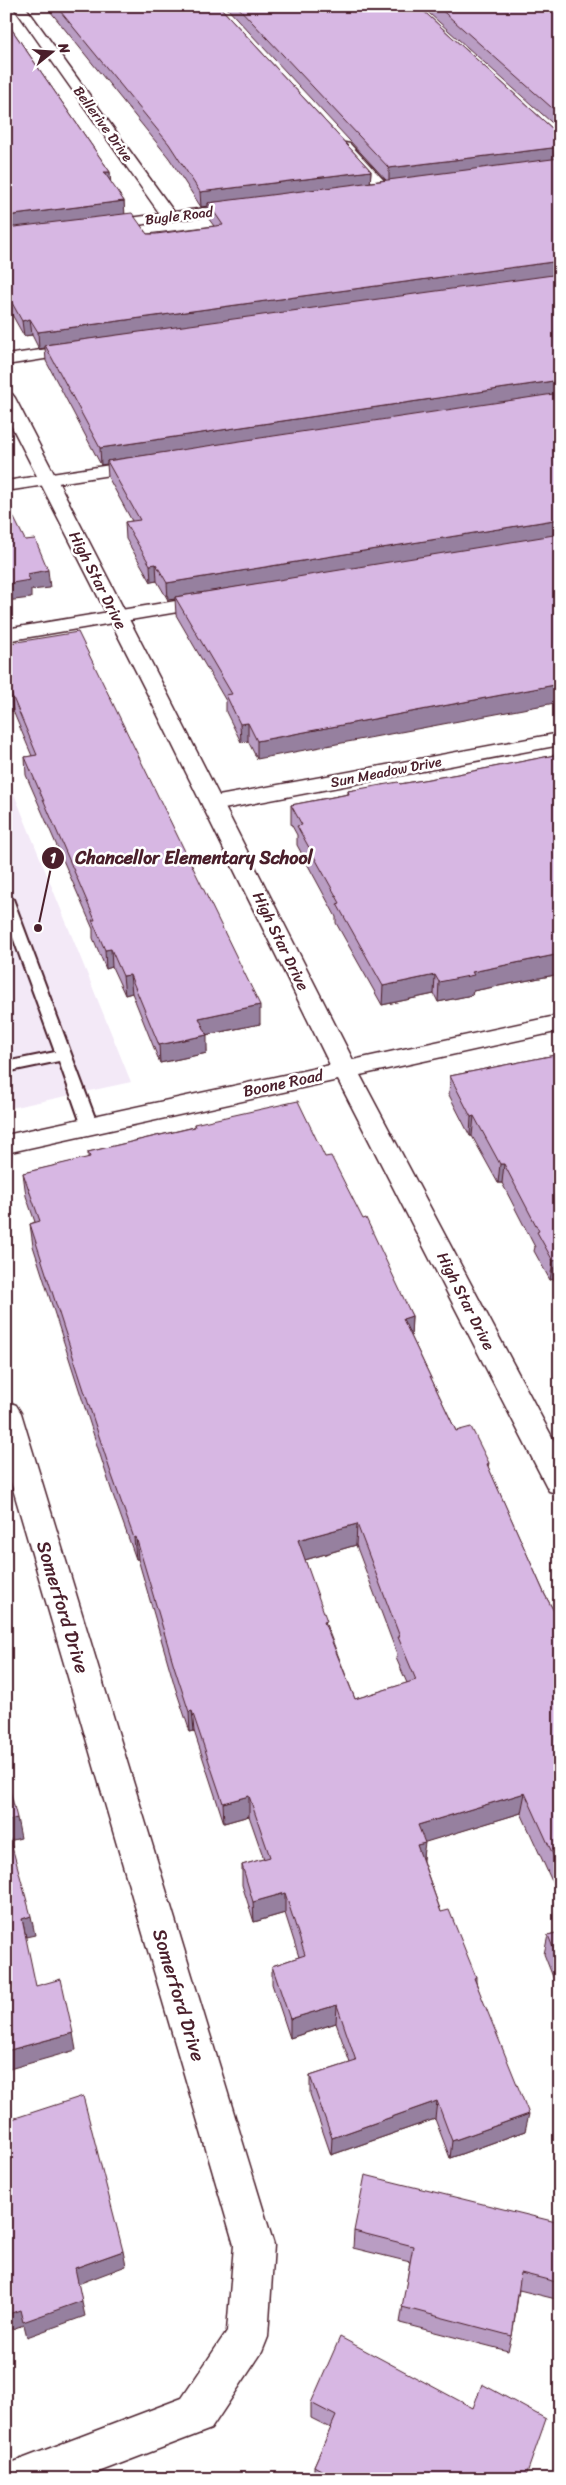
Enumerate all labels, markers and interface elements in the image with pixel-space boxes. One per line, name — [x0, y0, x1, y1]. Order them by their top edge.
north arrow — [28, 28, 78, 78]
text: N — [50, 39, 77, 57]
street label: Bellerive Drive — [67, 80, 140, 168]
street label: Bugle Road — [144, 199, 216, 233]
street label: High Star Drive — [61, 525, 135, 635]
street label: Sun Meadow Drive — [328, 749, 444, 795]
callout: Chancellor Elementary School — [41, 841, 323, 874]
text: Chancellor Elementary School — [74, 842, 314, 874]
text: 1 — [50, 845, 57, 871]
street label: High Star Drive — [244, 886, 318, 996]
street label: Boone Road — [240, 1060, 327, 1106]
street label: High Star Drive — [429, 1246, 503, 1356]
street label: Somerford Drive — [27, 1537, 99, 1678]
street label: Somerford Drive — [143, 1925, 215, 2066]

